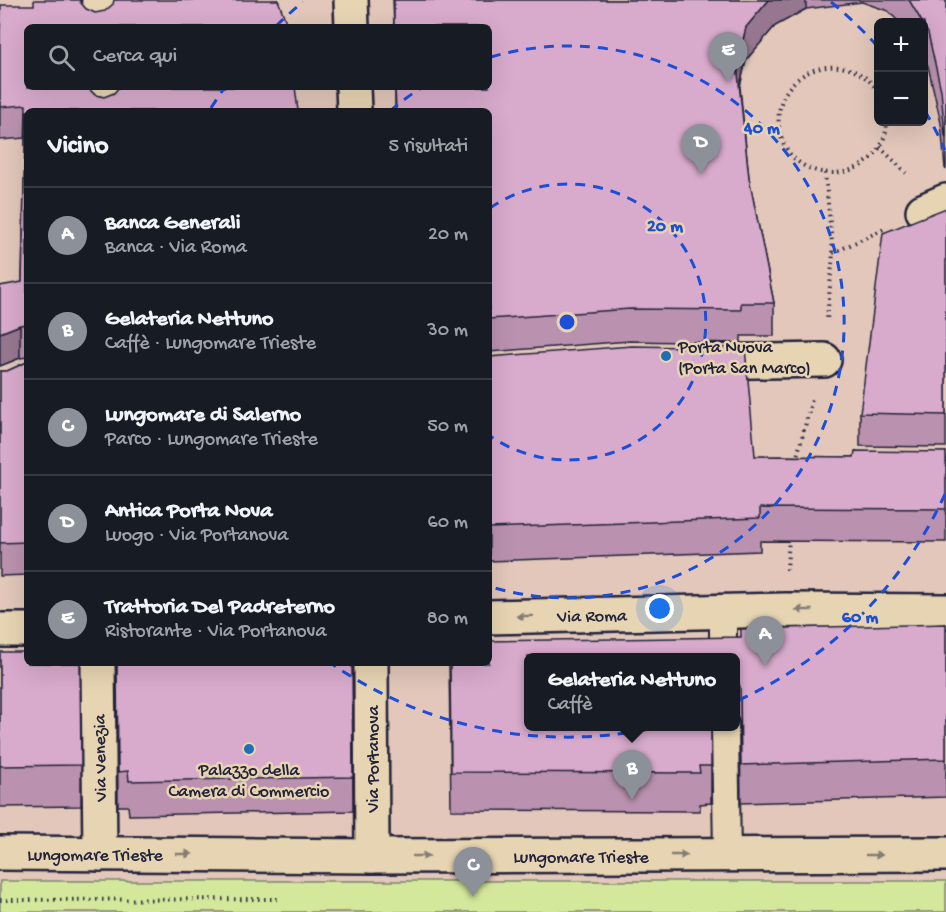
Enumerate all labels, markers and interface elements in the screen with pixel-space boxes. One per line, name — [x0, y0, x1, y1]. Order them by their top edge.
map controls — [874, 18, 928, 126]
button: + — [874, 18, 928, 72]
search box — [24, 24, 492, 90]
pin: E — [708, 32, 748, 82]
icon: search — [45, 41, 78, 74]
text: Cerca qui — [93, 44, 177, 70]
button: − — [874, 72, 928, 126]
text: 40 m — [743, 119, 780, 140]
pin: D — [682, 124, 720, 174]
text: Vicino — [48, 132, 108, 163]
text: 5 risultati — [388, 136, 468, 159]
text: Banca Generali — [105, 211, 240, 237]
text: 20 m — [647, 217, 683, 238]
text: A — [62, 224, 73, 247]
text: 20 m — [428, 224, 468, 247]
text: Banca · Via Roma — [105, 237, 247, 260]
text: Gelateria Nettuno — [105, 307, 273, 333]
centre of rings — [557, 312, 577, 332]
text: B — [62, 320, 73, 343]
text: 30 m — [427, 320, 468, 343]
text: Caffè · Lungomare Trieste — [105, 333, 316, 356]
place label: Porta Nuova (Porta San Marco) — [677, 338, 811, 380]
marker: Porta Nuova (Porta San Marco) — [659, 349, 673, 363]
text: Lungomare di Salerno — [105, 403, 301, 429]
text: C — [62, 416, 73, 439]
text: 50 m — [427, 416, 468, 439]
text: Parco · Lungomare Trieste — [105, 429, 318, 452]
text: Antica Porta Nova — [105, 499, 273, 525]
text: D — [61, 512, 74, 535]
text: 60 m — [428, 512, 468, 535]
text: Luogo · Via Portanova — [105, 525, 288, 548]
your location — [645, 594, 674, 623]
text: Trattoria Del Padreterno — [105, 595, 335, 621]
one-way arrow — [794, 605, 813, 615]
street label: Via Roma — [556, 606, 628, 629]
text: E — [61, 608, 74, 631]
text: 80 m — [427, 608, 468, 631]
text: 60 m — [842, 608, 878, 629]
one-way arrow — [515, 612, 534, 621]
pin: A — [746, 616, 784, 666]
text: Ristorante · Via Portanova — [105, 621, 327, 644]
popup — [524, 653, 740, 731]
text: Gelateria Nettuno — [548, 668, 716, 694]
text: Caffè — [548, 694, 592, 717]
street label: Via Portanova — [364, 705, 385, 813]
street label: Via Venezia — [90, 713, 113, 803]
marker: Palazzo della Camera di Commercio — [242, 742, 256, 756]
pin: B — [612, 750, 652, 800]
place label: Palazzo della Camera di Commercio — [169, 761, 329, 803]
street label: Lungomare Trieste — [27, 846, 164, 867]
pin: C — [454, 848, 492, 897]
street label: Lungomare Trieste — [513, 848, 650, 869]
one-way arrow — [175, 849, 194, 859]
one-way arrow — [670, 850, 689, 860]
one-way arrow — [865, 850, 884, 860]
one-way arrow — [412, 851, 431, 861]

